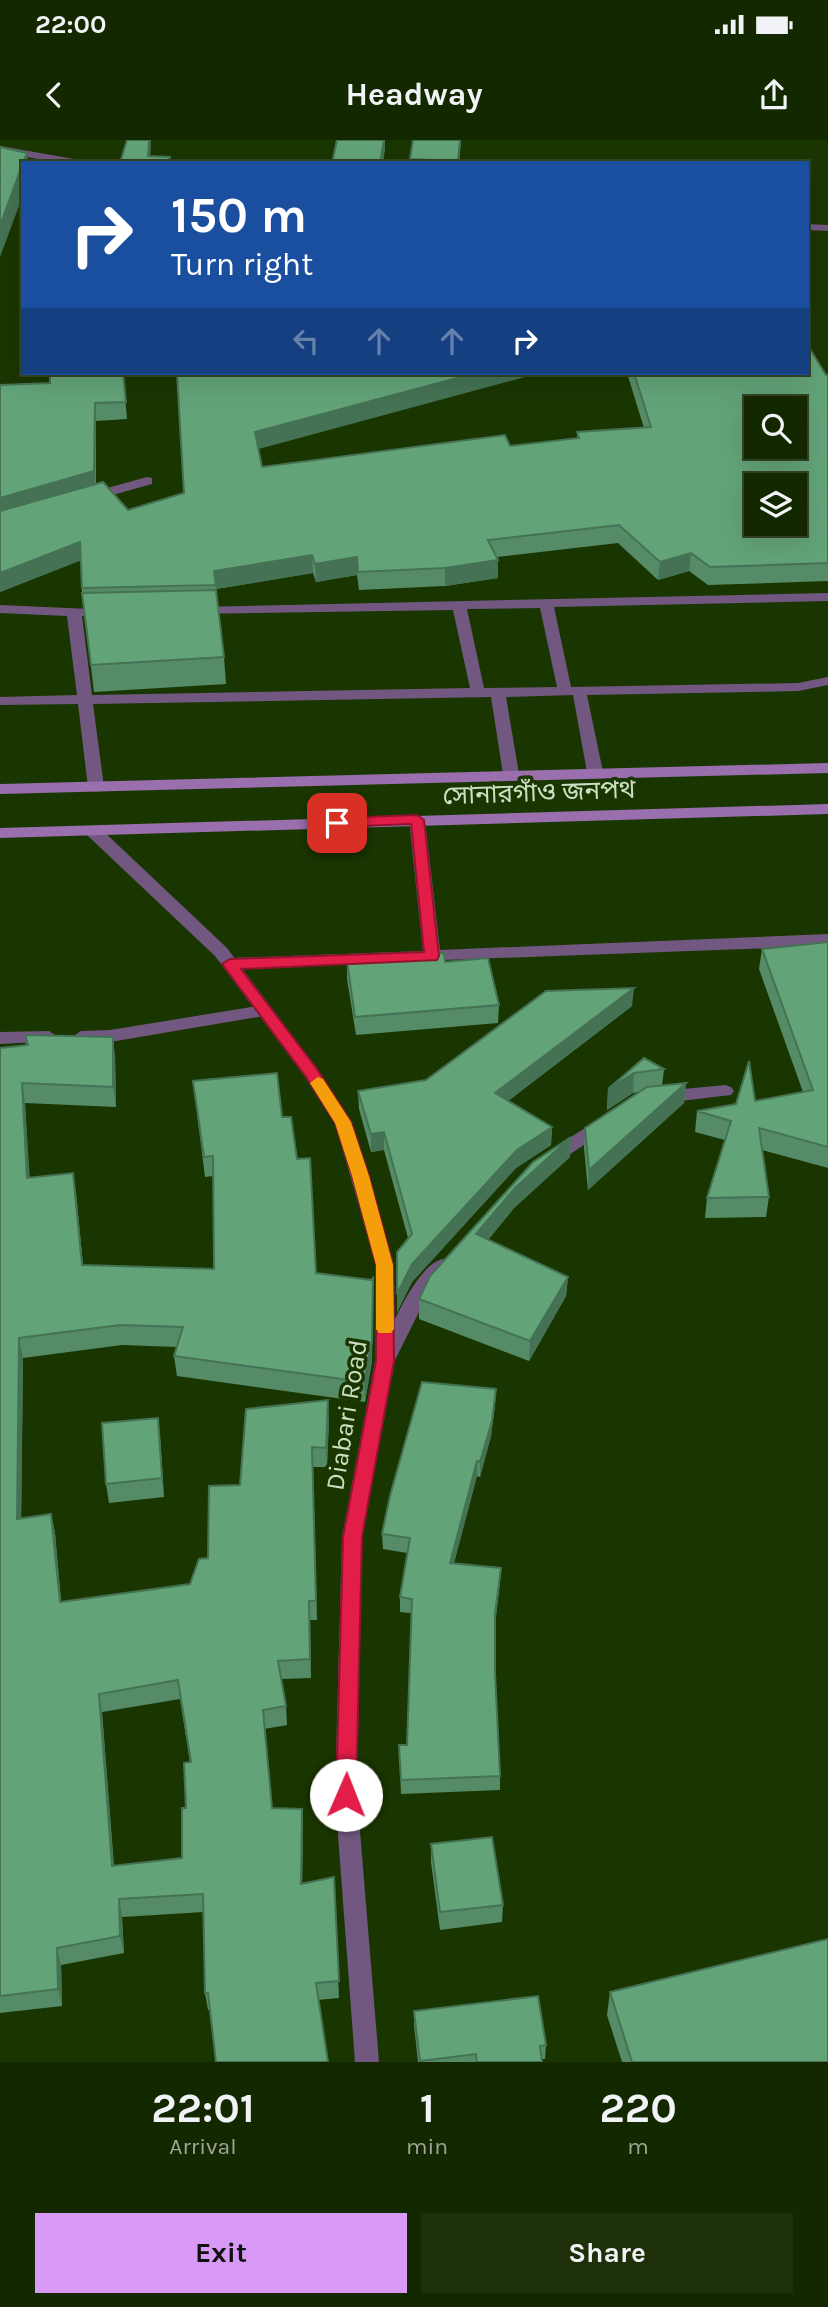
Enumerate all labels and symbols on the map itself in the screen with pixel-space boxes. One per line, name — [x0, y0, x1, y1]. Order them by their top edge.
street label: সোনারগাঁও জনপথ — [442, 774, 637, 811]
pin — [307, 793, 367, 853]
street label: Diabari Road — [319, 1338, 374, 1493]
position arrow — [309, 1758, 383, 1832]

